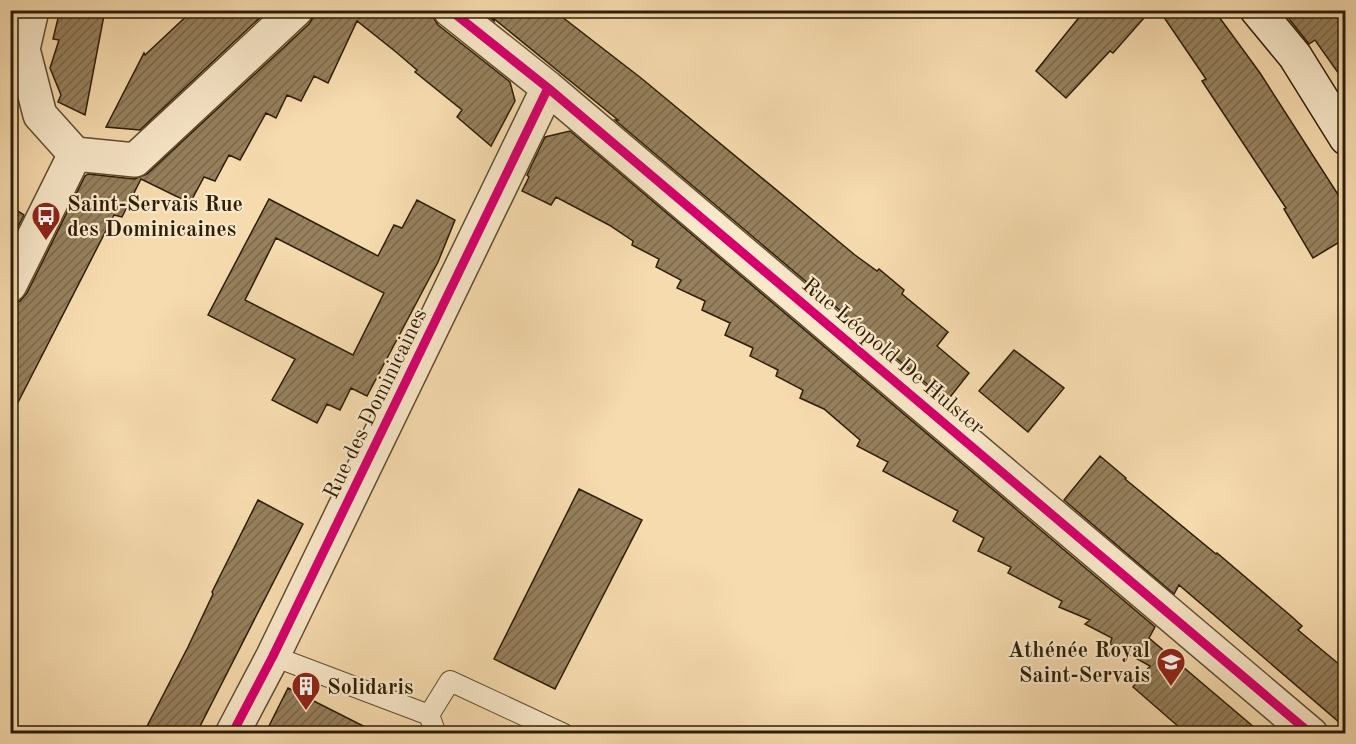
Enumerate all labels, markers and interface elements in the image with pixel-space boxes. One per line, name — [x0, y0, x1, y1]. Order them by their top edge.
place label: Saint-Servais Rue des Dominicaines — [67, 194, 243, 241]
bus stop icon: Saint-Servais Rue des Dominicaines — [30, 200, 62, 242]
street label: Rue Léopold De Hulster — [797, 274, 988, 439]
street label: Rue des Dominicaines — [320, 305, 431, 502]
place label: Athénée Royal Saint-Servais — [1008, 640, 1150, 687]
school or university icon: Athénée Royal Saint-Servais — [1155, 646, 1187, 688]
building icon: Solidaris — [290, 670, 322, 712]
place label: Solidaris — [327, 677, 414, 699]

